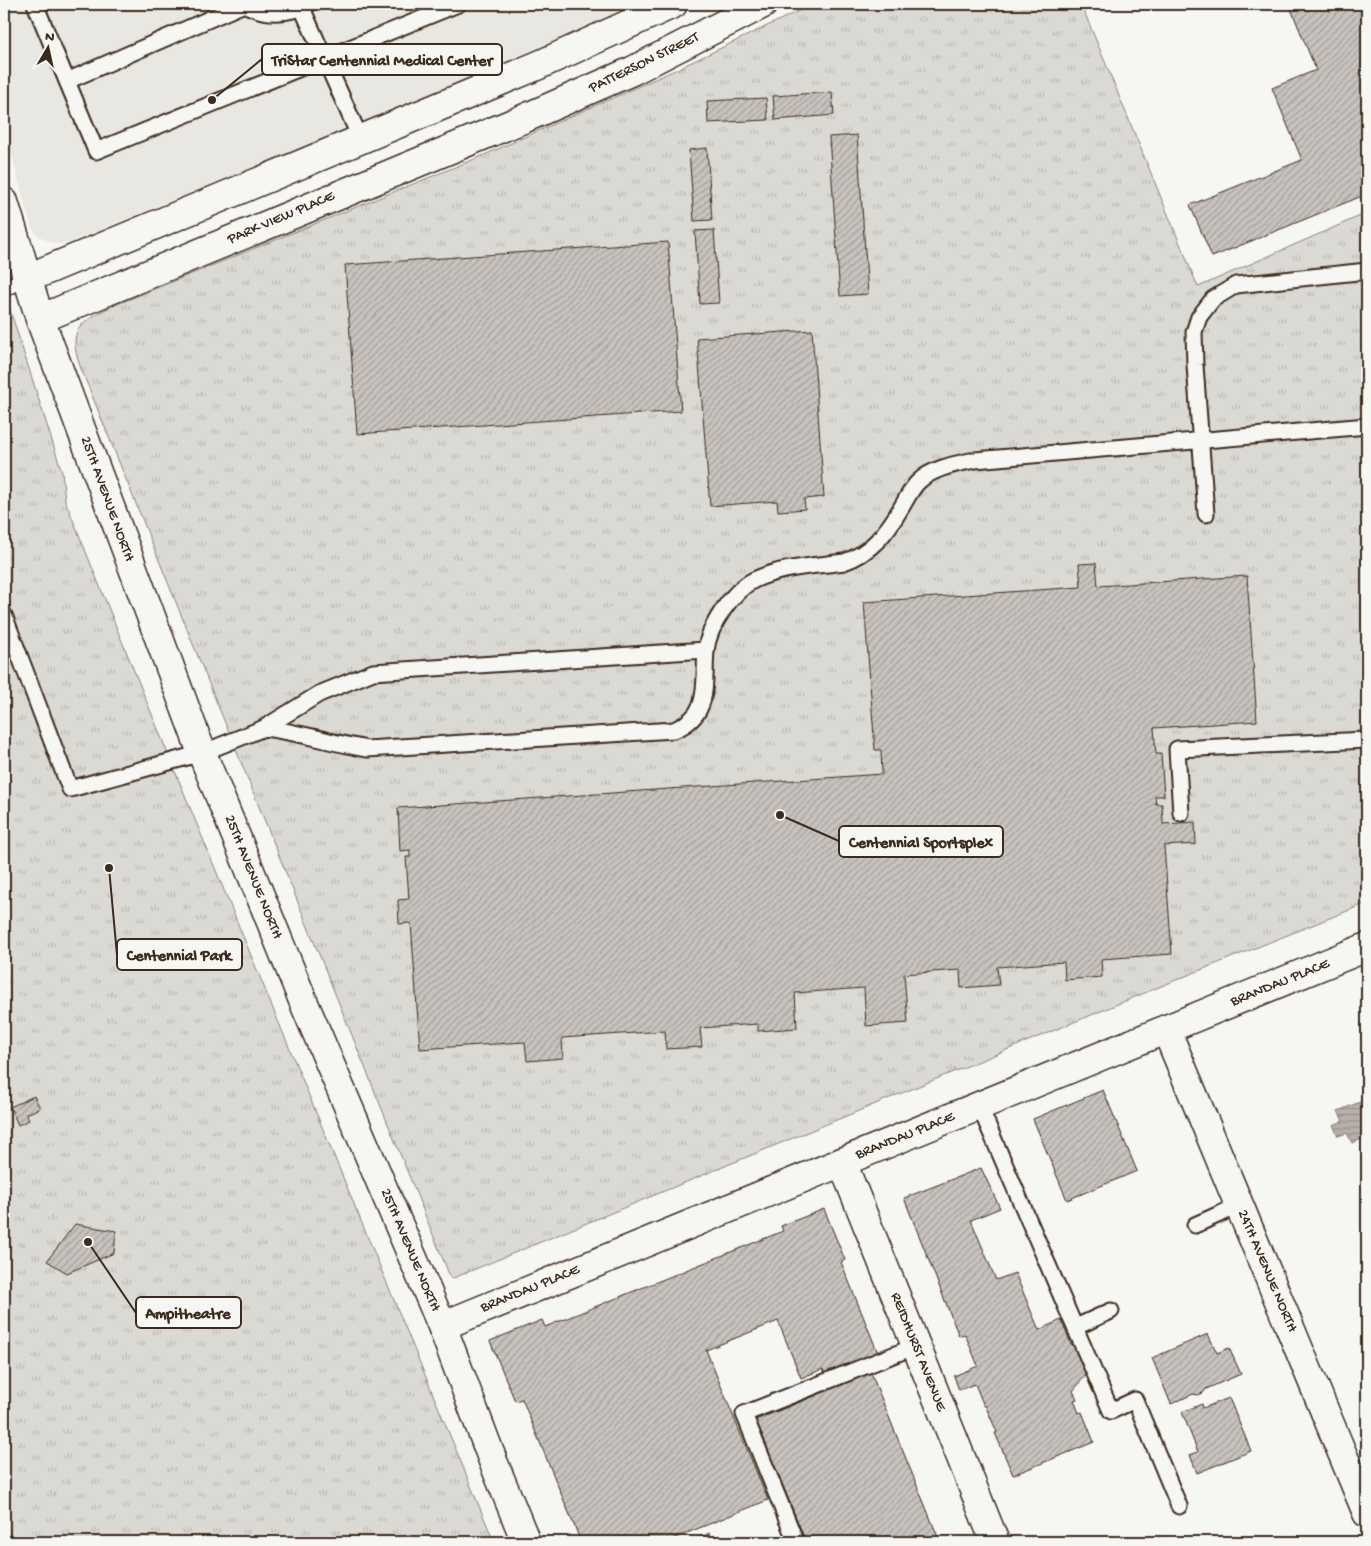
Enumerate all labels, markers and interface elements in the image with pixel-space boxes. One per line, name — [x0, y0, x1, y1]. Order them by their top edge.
north arrow — [22, 22, 72, 72]
street label: PATTERSON STREET — [585, 28, 703, 98]
text: N — [44, 29, 55, 47]
callout: TriStar Centennial Medical Center — [262, 44, 502, 75]
text: TriStar Centennial Medical Center — [270, 53, 495, 72]
street label: PARK VIEW PLACE — [224, 187, 338, 249]
street label: 25TH AVENUE NORTH — [76, 434, 138, 565]
street label: 25TH AVENUE NORTH — [220, 812, 286, 942]
callout: Centennial Sportsplex — [839, 826, 1003, 857]
text: Centennial Sportsplex — [848, 835, 994, 854]
callout: Centennial Park — [117, 939, 242, 970]
text: Centennial Park — [126, 948, 233, 967]
street label: BRANDAU PLACE — [1227, 955, 1333, 1011]
street label: BRANDAU PLACE — [852, 1108, 958, 1164]
street label: 25TH AVENUE NORTH — [376, 1186, 444, 1315]
street label: 24TH AVENUE NORTH — [1233, 1207, 1301, 1335]
street label: BRANDAU PLACE — [477, 1261, 583, 1317]
street label: REIDHURST AVENUE — [886, 1290, 950, 1415]
callout: Ampitheatre — [136, 1297, 241, 1328]
text: Ampitheatre — [145, 1306, 231, 1325]

